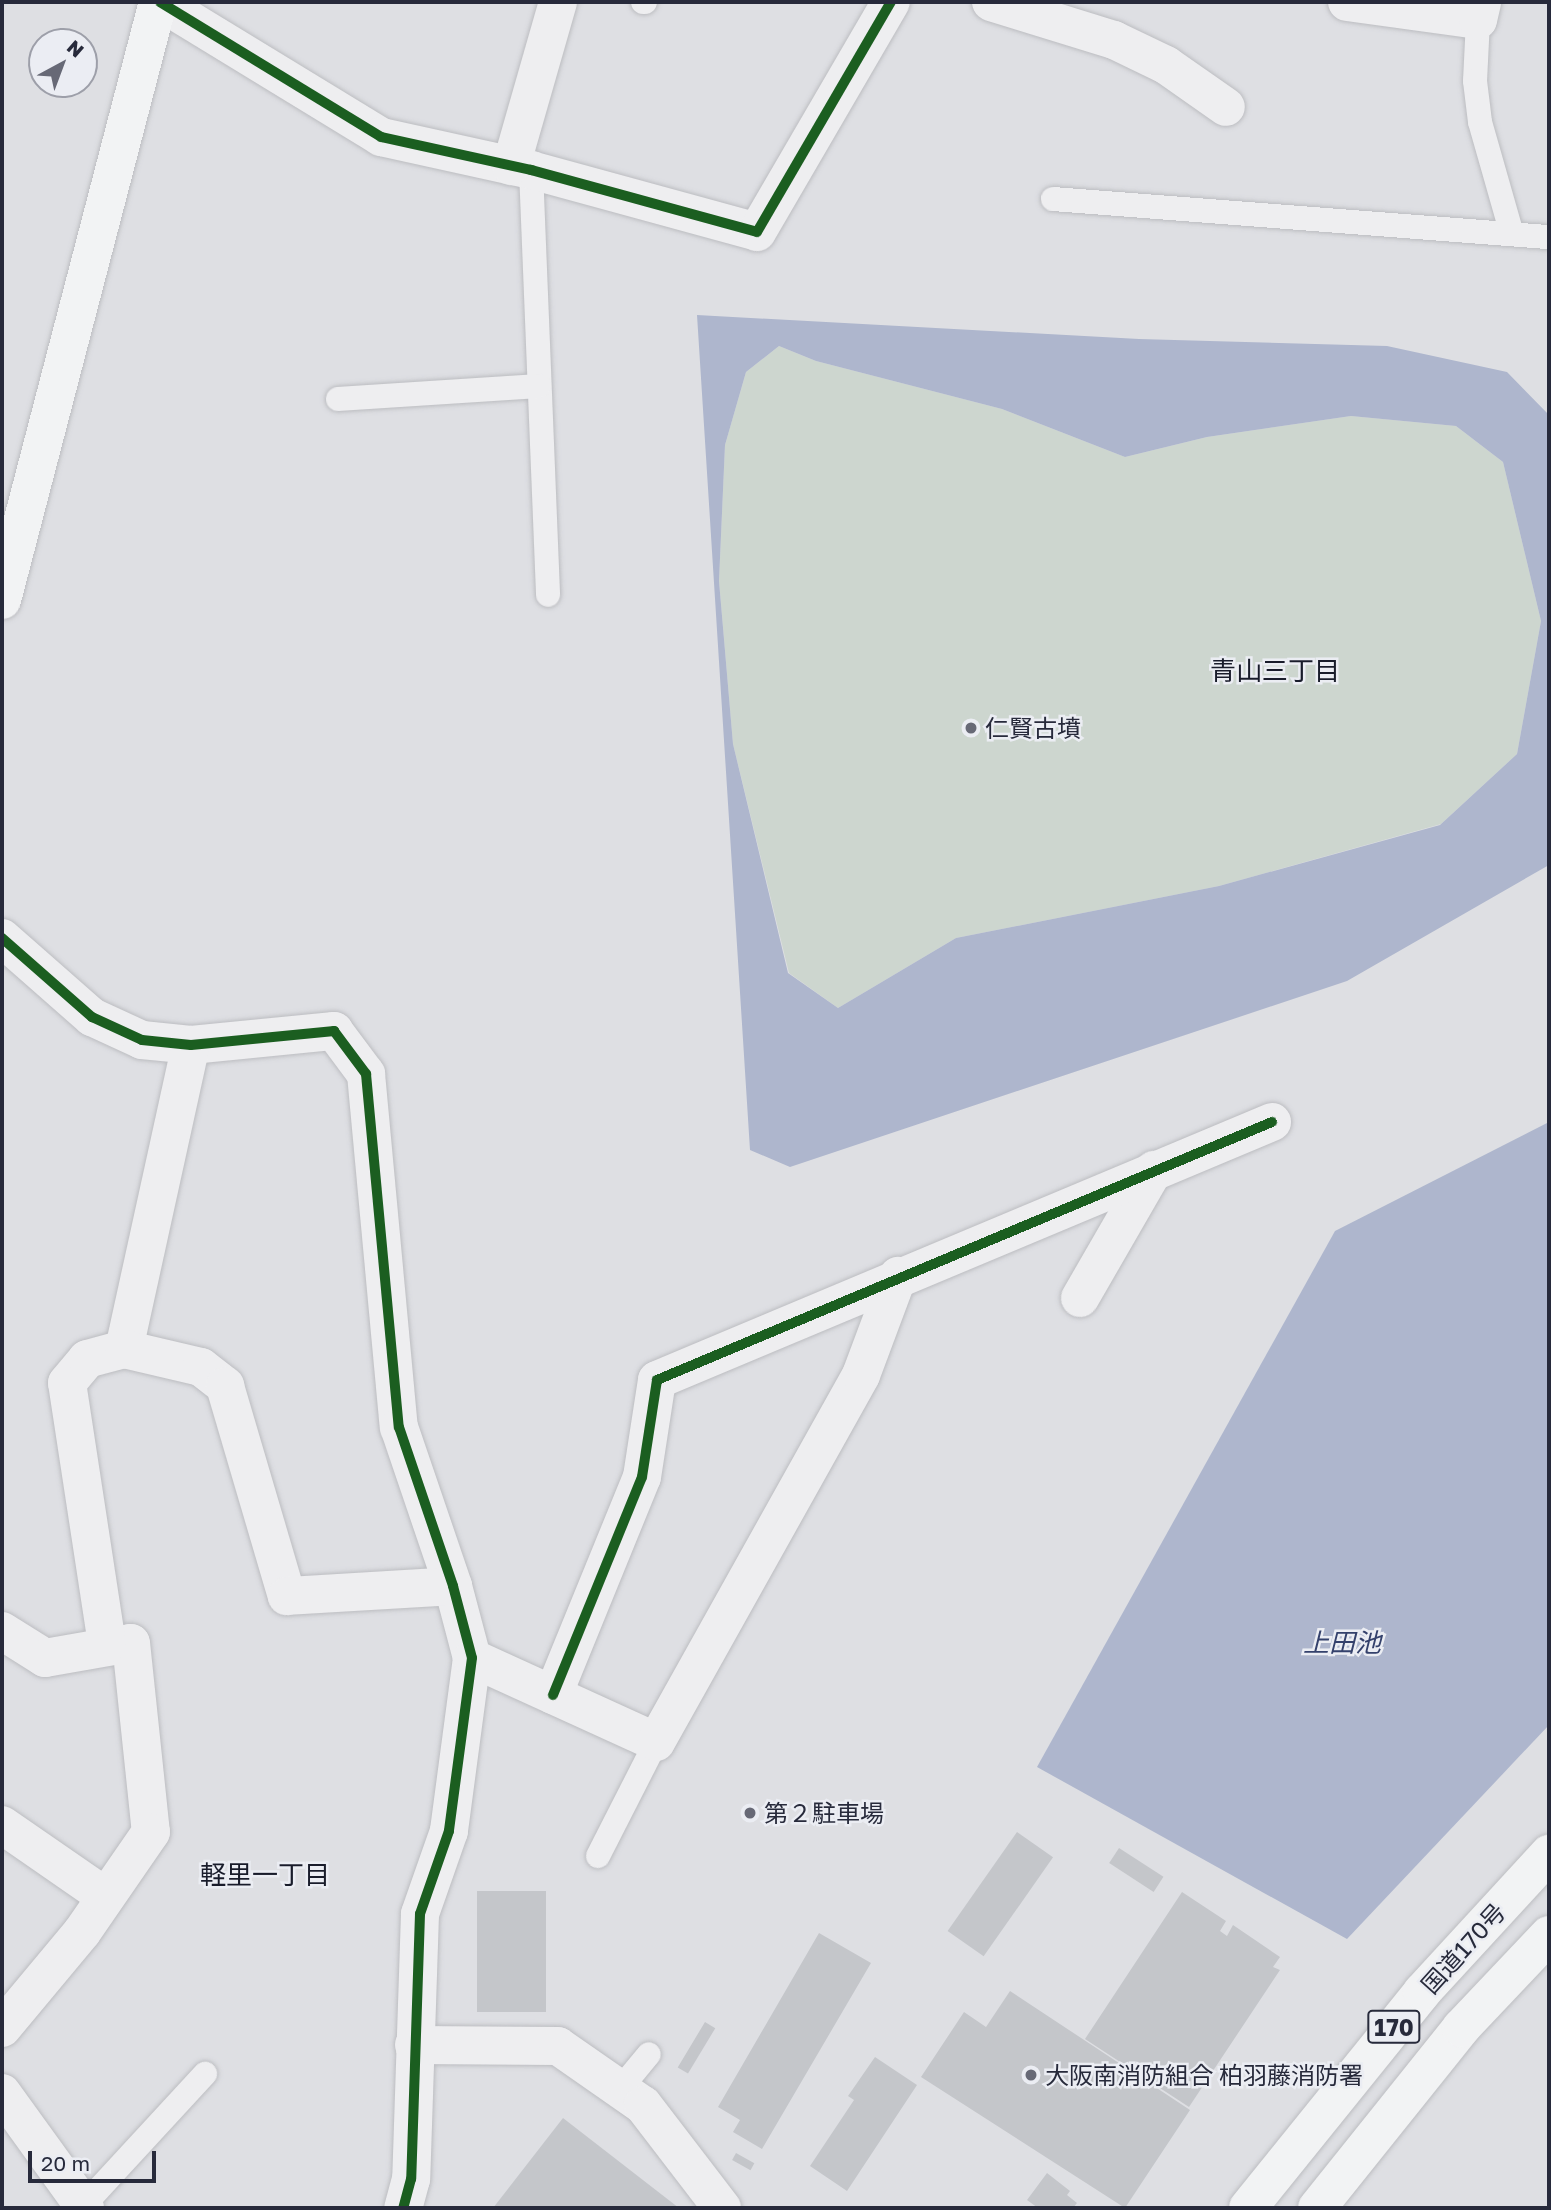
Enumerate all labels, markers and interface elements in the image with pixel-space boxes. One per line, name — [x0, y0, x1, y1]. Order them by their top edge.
north arrow — [28, 28, 98, 98]
text: N — [63, 35, 89, 62]
district label: 青山三丁目 — [1210, 655, 1340, 687]
place label: 仁賢古墳 — [985, 714, 1081, 742]
marker: 仁賢古墳 — [963, 720, 979, 736]
water label: 上田池 — [1303, 1627, 1381, 1659]
place label: 第２駐車場 — [764, 1799, 884, 1827]
marker: 第２駐車場 — [742, 1805, 758, 1821]
district label: 軽里一丁目 — [200, 1859, 330, 1891]
street label: 国道170号 — [1415, 1897, 1511, 1999]
road number: 170 — [1366, 2008, 1422, 2046]
place label: 大阪南消防組合 柏羽藤消防署 — [1045, 2061, 1363, 2089]
marker: 大阪南消防組合 柏羽藤消防署 — [1023, 2067, 1039, 2083]
scale bar — [32, 2136, 159, 2180]
text: 20 m — [41, 2150, 90, 2176]

